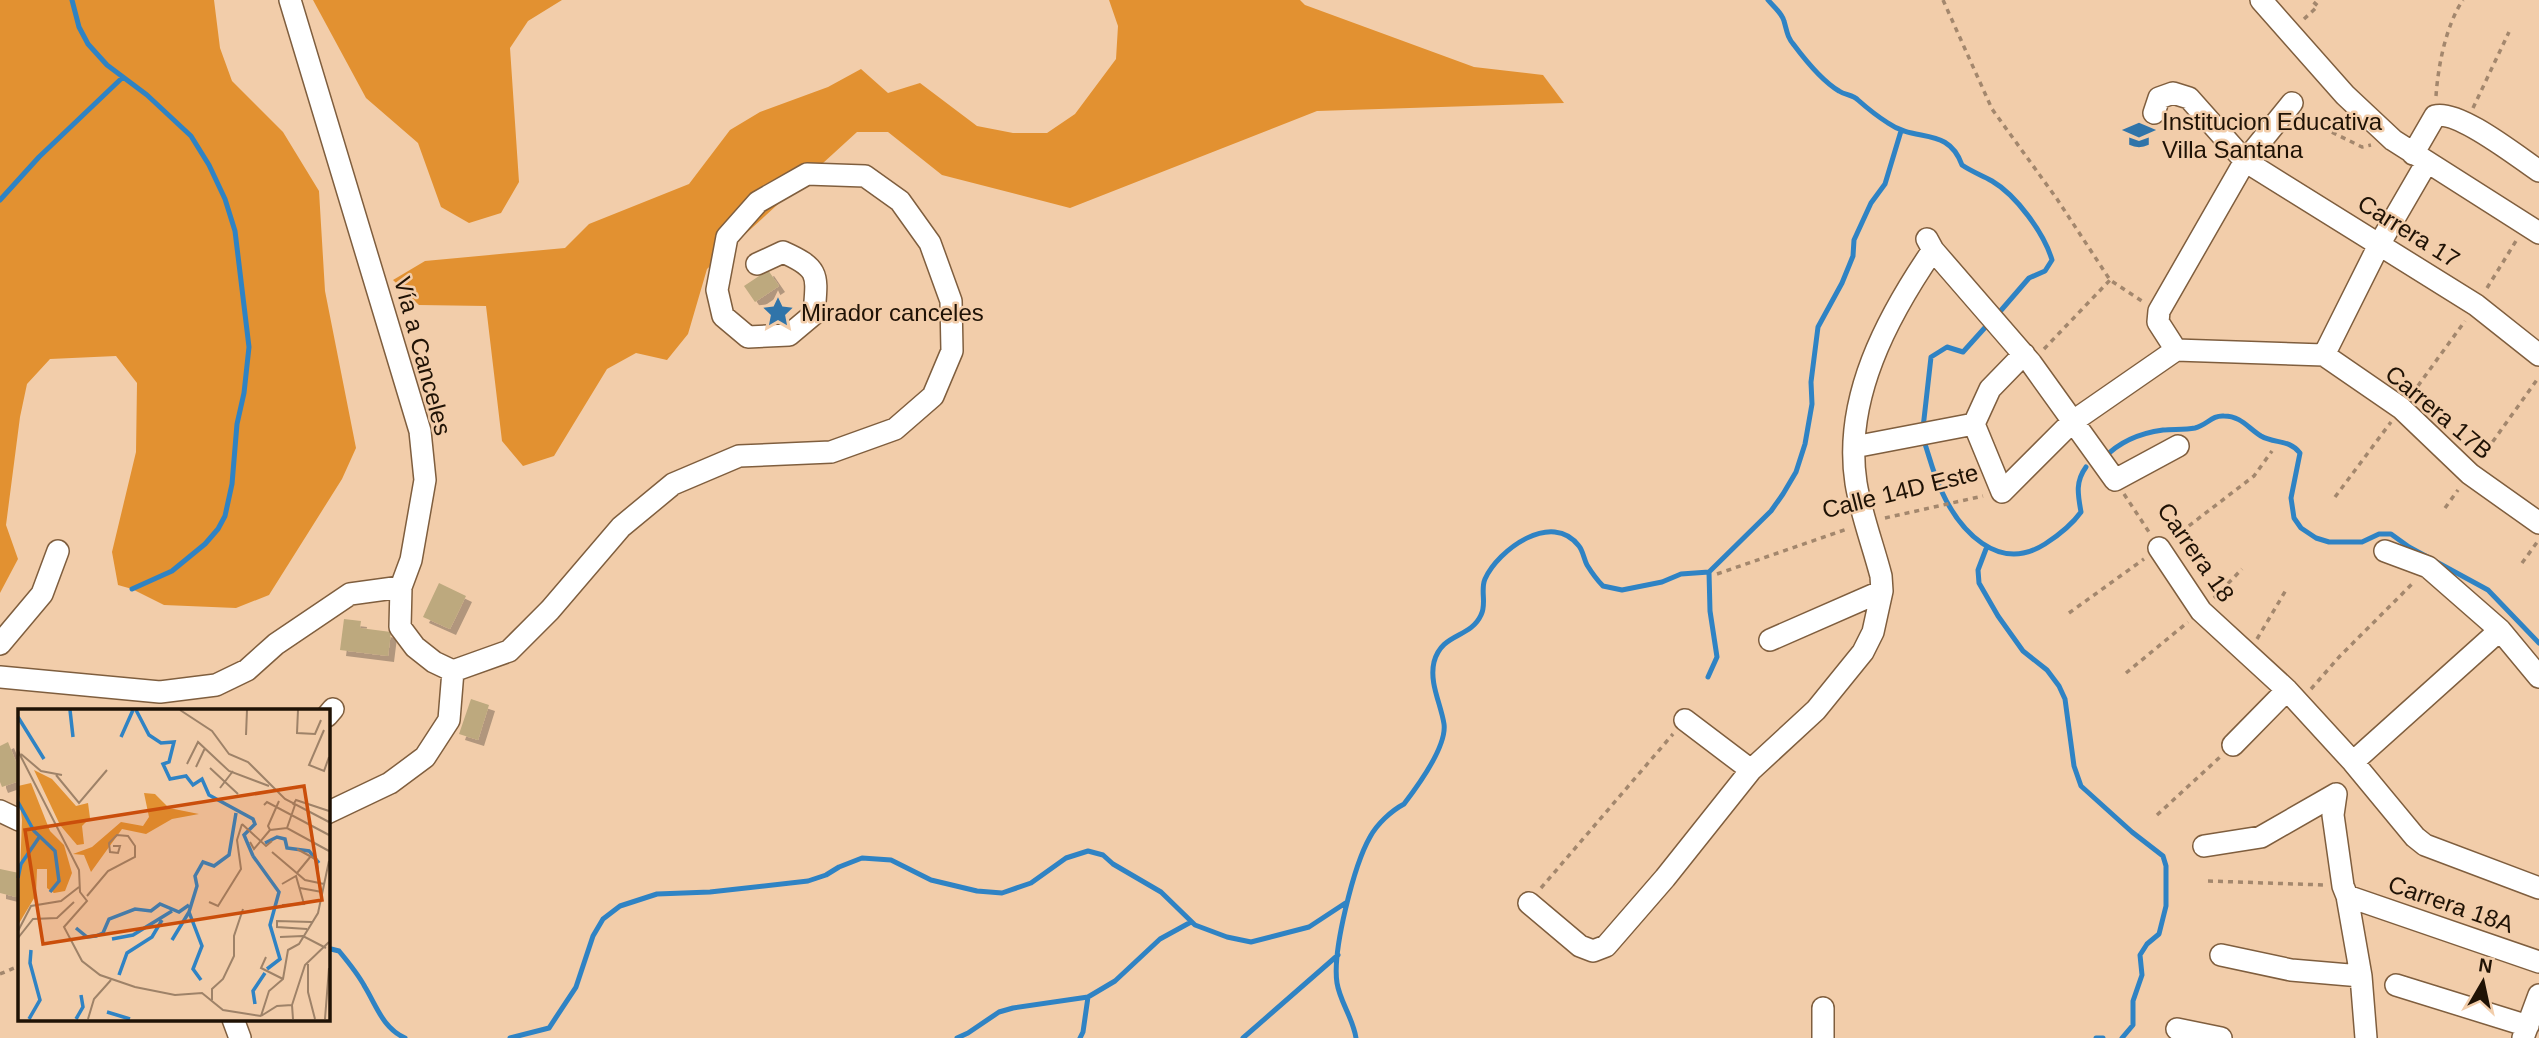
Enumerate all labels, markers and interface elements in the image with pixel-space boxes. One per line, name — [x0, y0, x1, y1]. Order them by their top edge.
place label: Institucion Educativa Villa Santana — [2162, 108, 2383, 163]
school or university icon: Institucion Educativa Villa Santana — [2122, 118, 2156, 152]
street label: Carrera 17 — [2353, 189, 2465, 273]
street label: Vía a Canceles — [389, 274, 457, 438]
place icon: Mirador canceles — [761, 295, 795, 329]
place label: Mirador canceles — [801, 299, 984, 326]
street label: Carrera 17B — [2380, 360, 2498, 464]
street label: Calle 14D Este — [1819, 459, 1981, 523]
street label: Carrera 18 — [2152, 497, 2240, 607]
inset map — [18, 709, 329, 1020]
street label: Carrera 18A — [2385, 870, 2517, 938]
north arrow — [2448, 947, 2518, 1017]
text: N — [2477, 954, 2494, 977]

